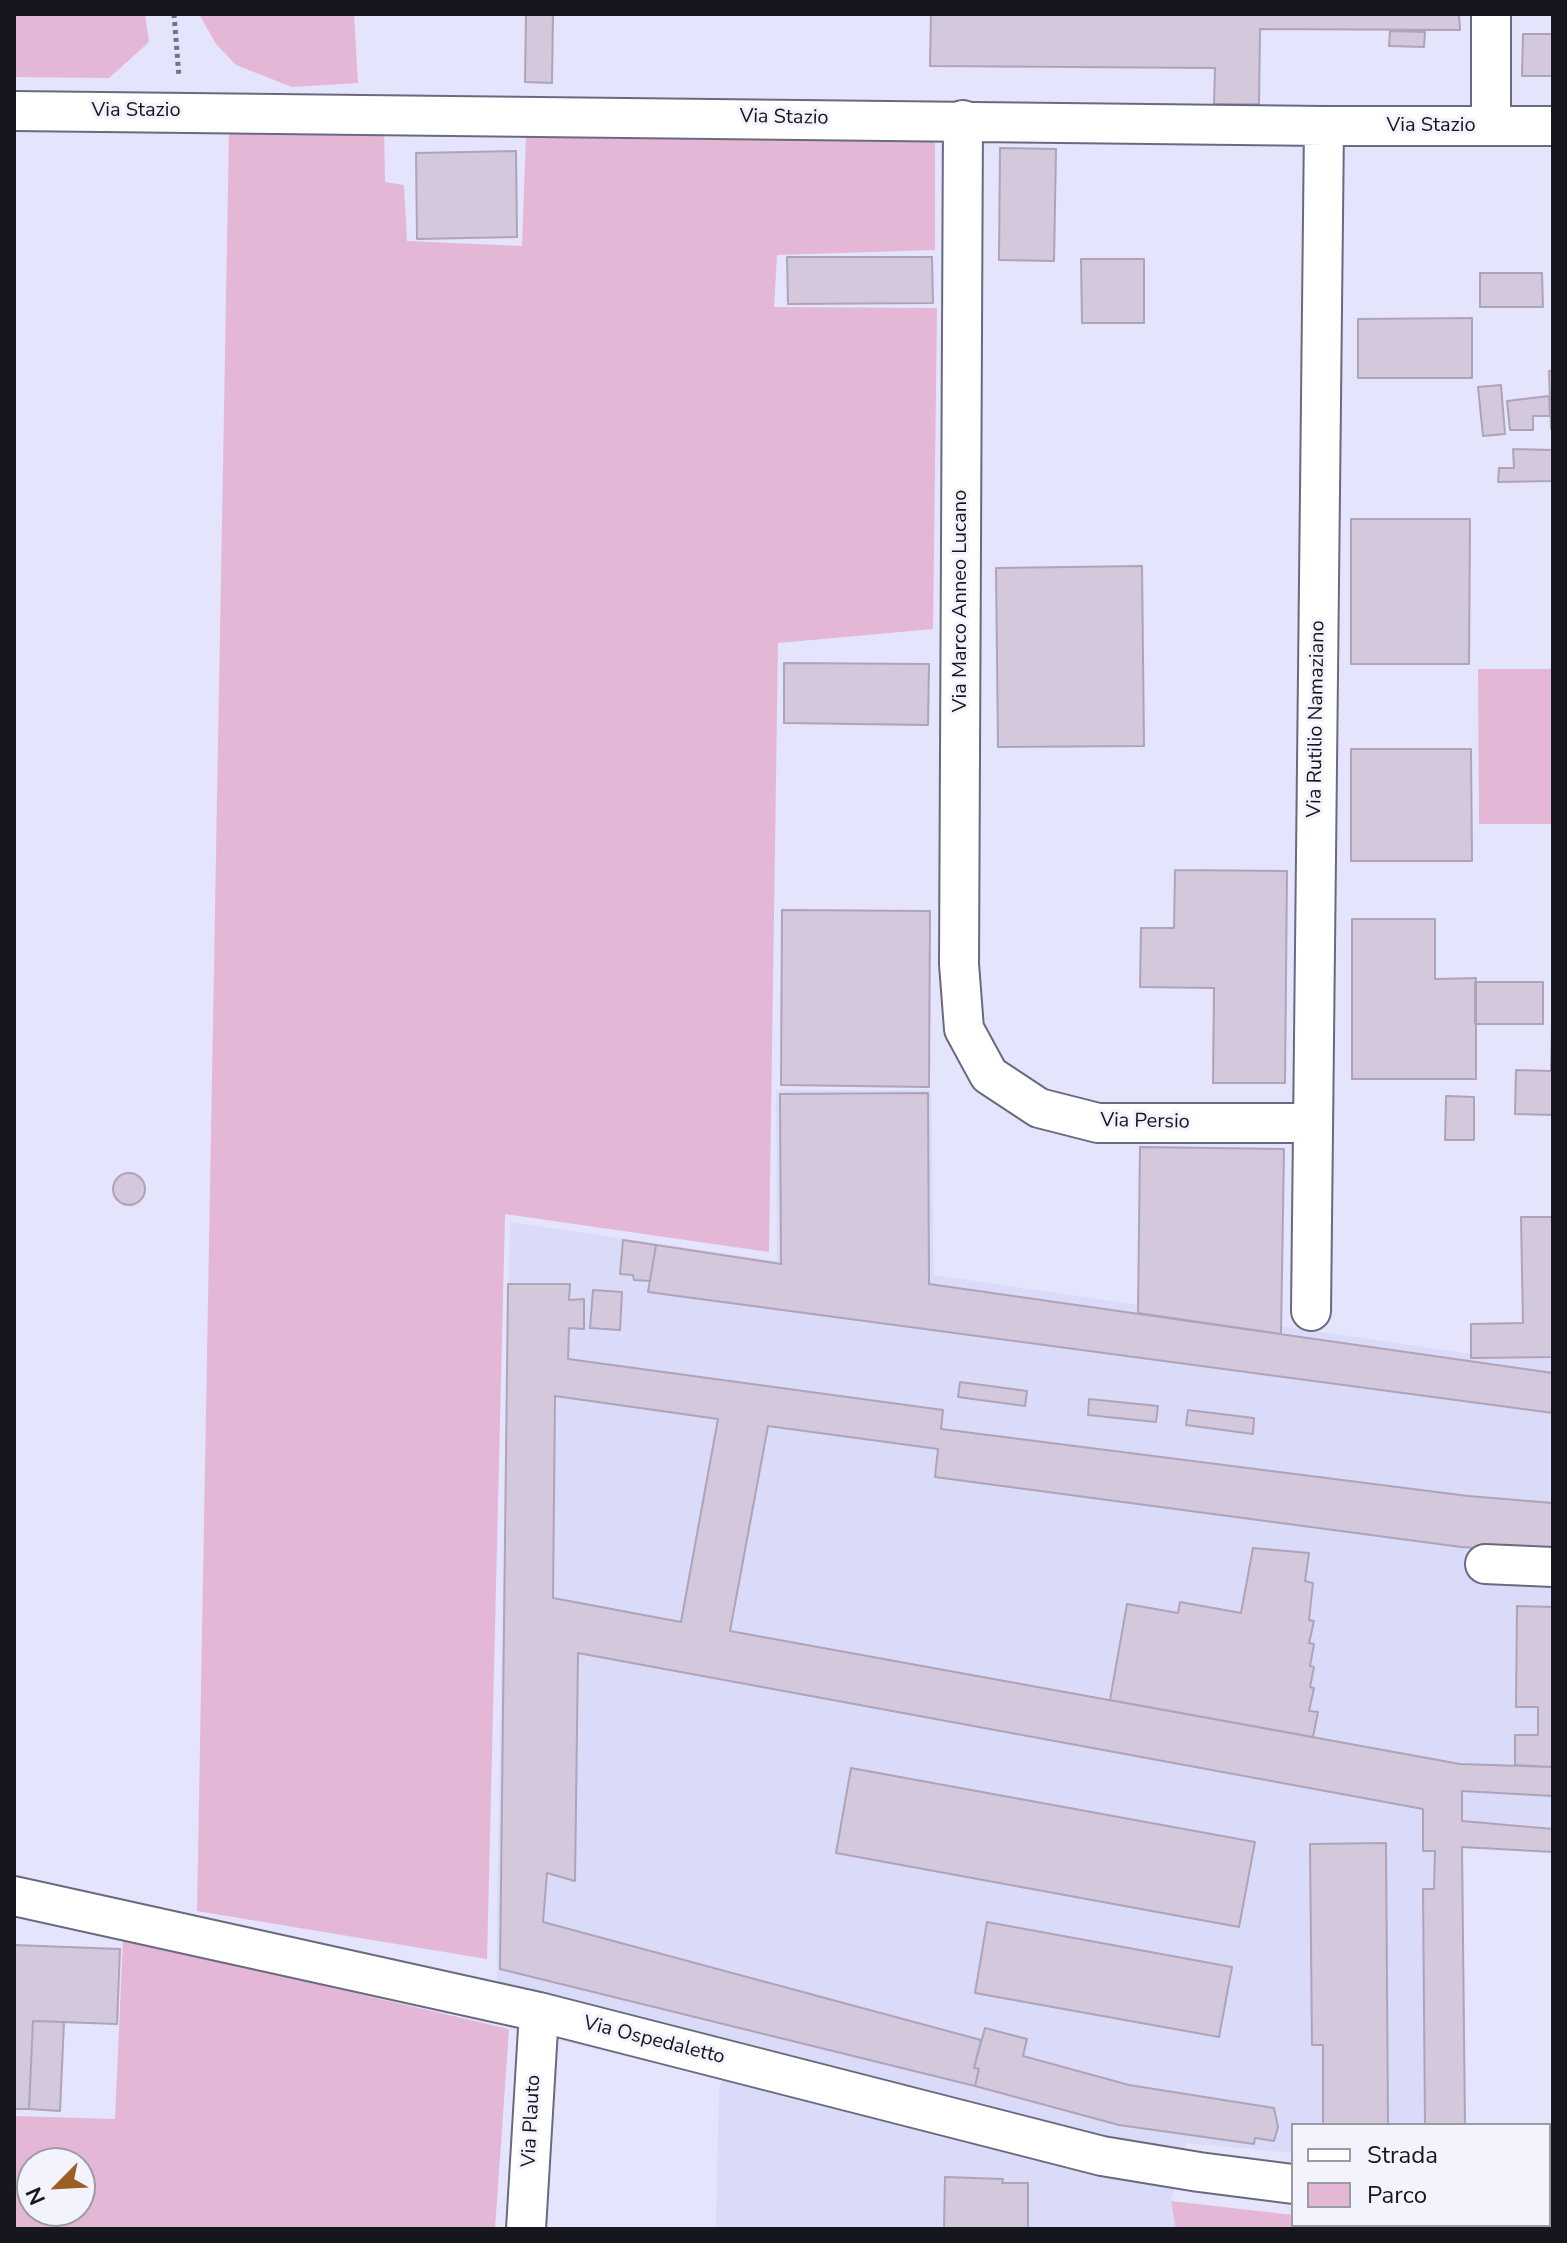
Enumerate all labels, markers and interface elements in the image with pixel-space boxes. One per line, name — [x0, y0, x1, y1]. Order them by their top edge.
street label: Via Stazio — [91, 99, 181, 123]
street label: Via Stazio — [739, 105, 829, 131]
street label: Via Stazio — [1386, 114, 1476, 138]
street label: Via Marco Anneo Lucano — [949, 490, 973, 712]
street label: Via Rutilio Namaziano — [1303, 620, 1331, 818]
street label: Via Persio — [1100, 1109, 1190, 1135]
street label: Via Ospedaletto — [581, 2012, 727, 2070]
street label: Via Plauto — [518, 2074, 546, 2168]
legend — [1291, 2123, 1551, 2227]
text: Strada — [1367, 2139, 1438, 2171]
north arrow — [16, 2147, 96, 2227]
text: Parco — [1367, 2179, 1427, 2211]
text: N — [19, 2182, 53, 2210]

